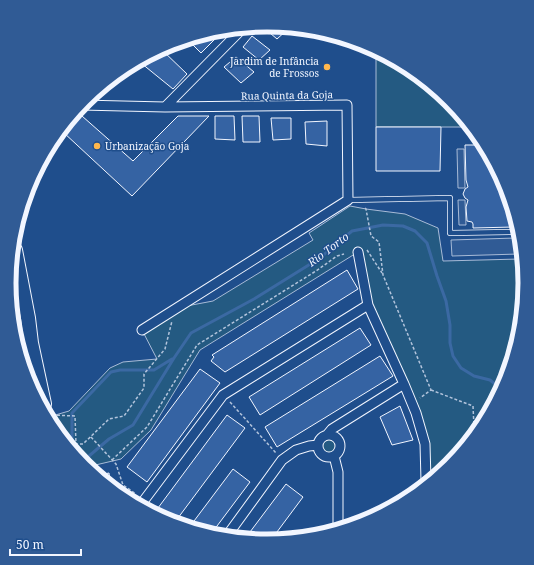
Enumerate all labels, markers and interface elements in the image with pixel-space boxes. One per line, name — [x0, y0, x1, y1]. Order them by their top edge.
place label: Jardim de Infância de Frossos — [229, 54, 319, 80]
marker: Jardim de Infância de Frossos — [322, 62, 332, 72]
street label: Rua Quinta da Goja — [241, 87, 334, 103]
place label: Urbanização Goja — [105, 139, 190, 153]
marker: Urbanização Goja — [92, 141, 102, 151]
water label: Rio Torto — [303, 229, 352, 270]
scale bar — [10, 531, 81, 557]
text: 50 m — [16, 536, 44, 553]

